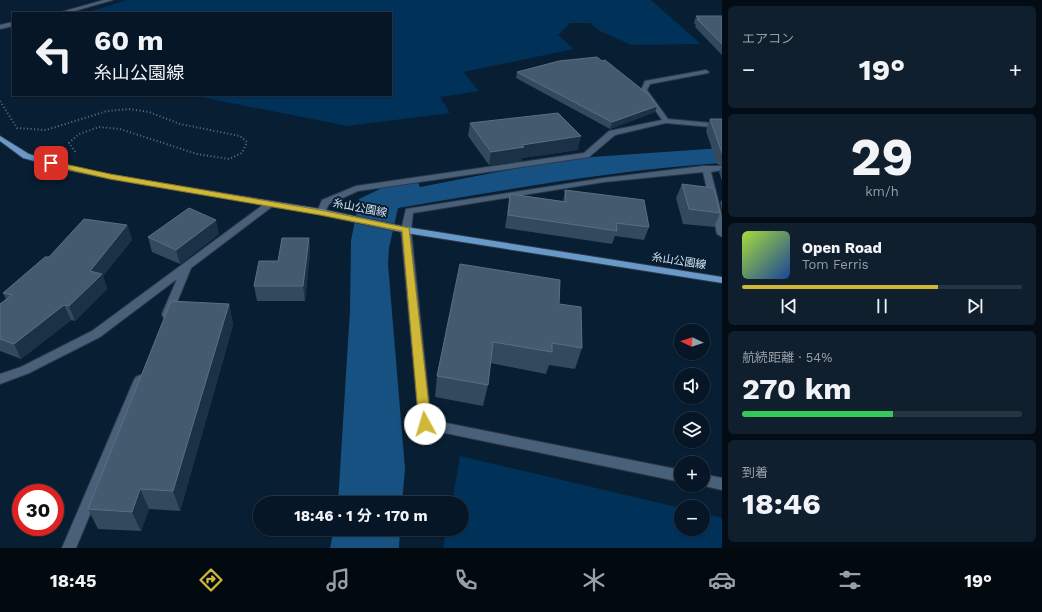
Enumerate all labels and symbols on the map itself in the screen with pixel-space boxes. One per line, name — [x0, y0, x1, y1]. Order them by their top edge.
pin — [34, 146, 68, 180]
street label: 糸山公園線 — [332, 196, 388, 220]
street label: 糸山公園線 — [651, 250, 707, 272]
north arrow — [674, 324, 710, 360]
position arrow — [404, 403, 446, 445]
speed limit sign: 30 — [12, 484, 64, 536]

